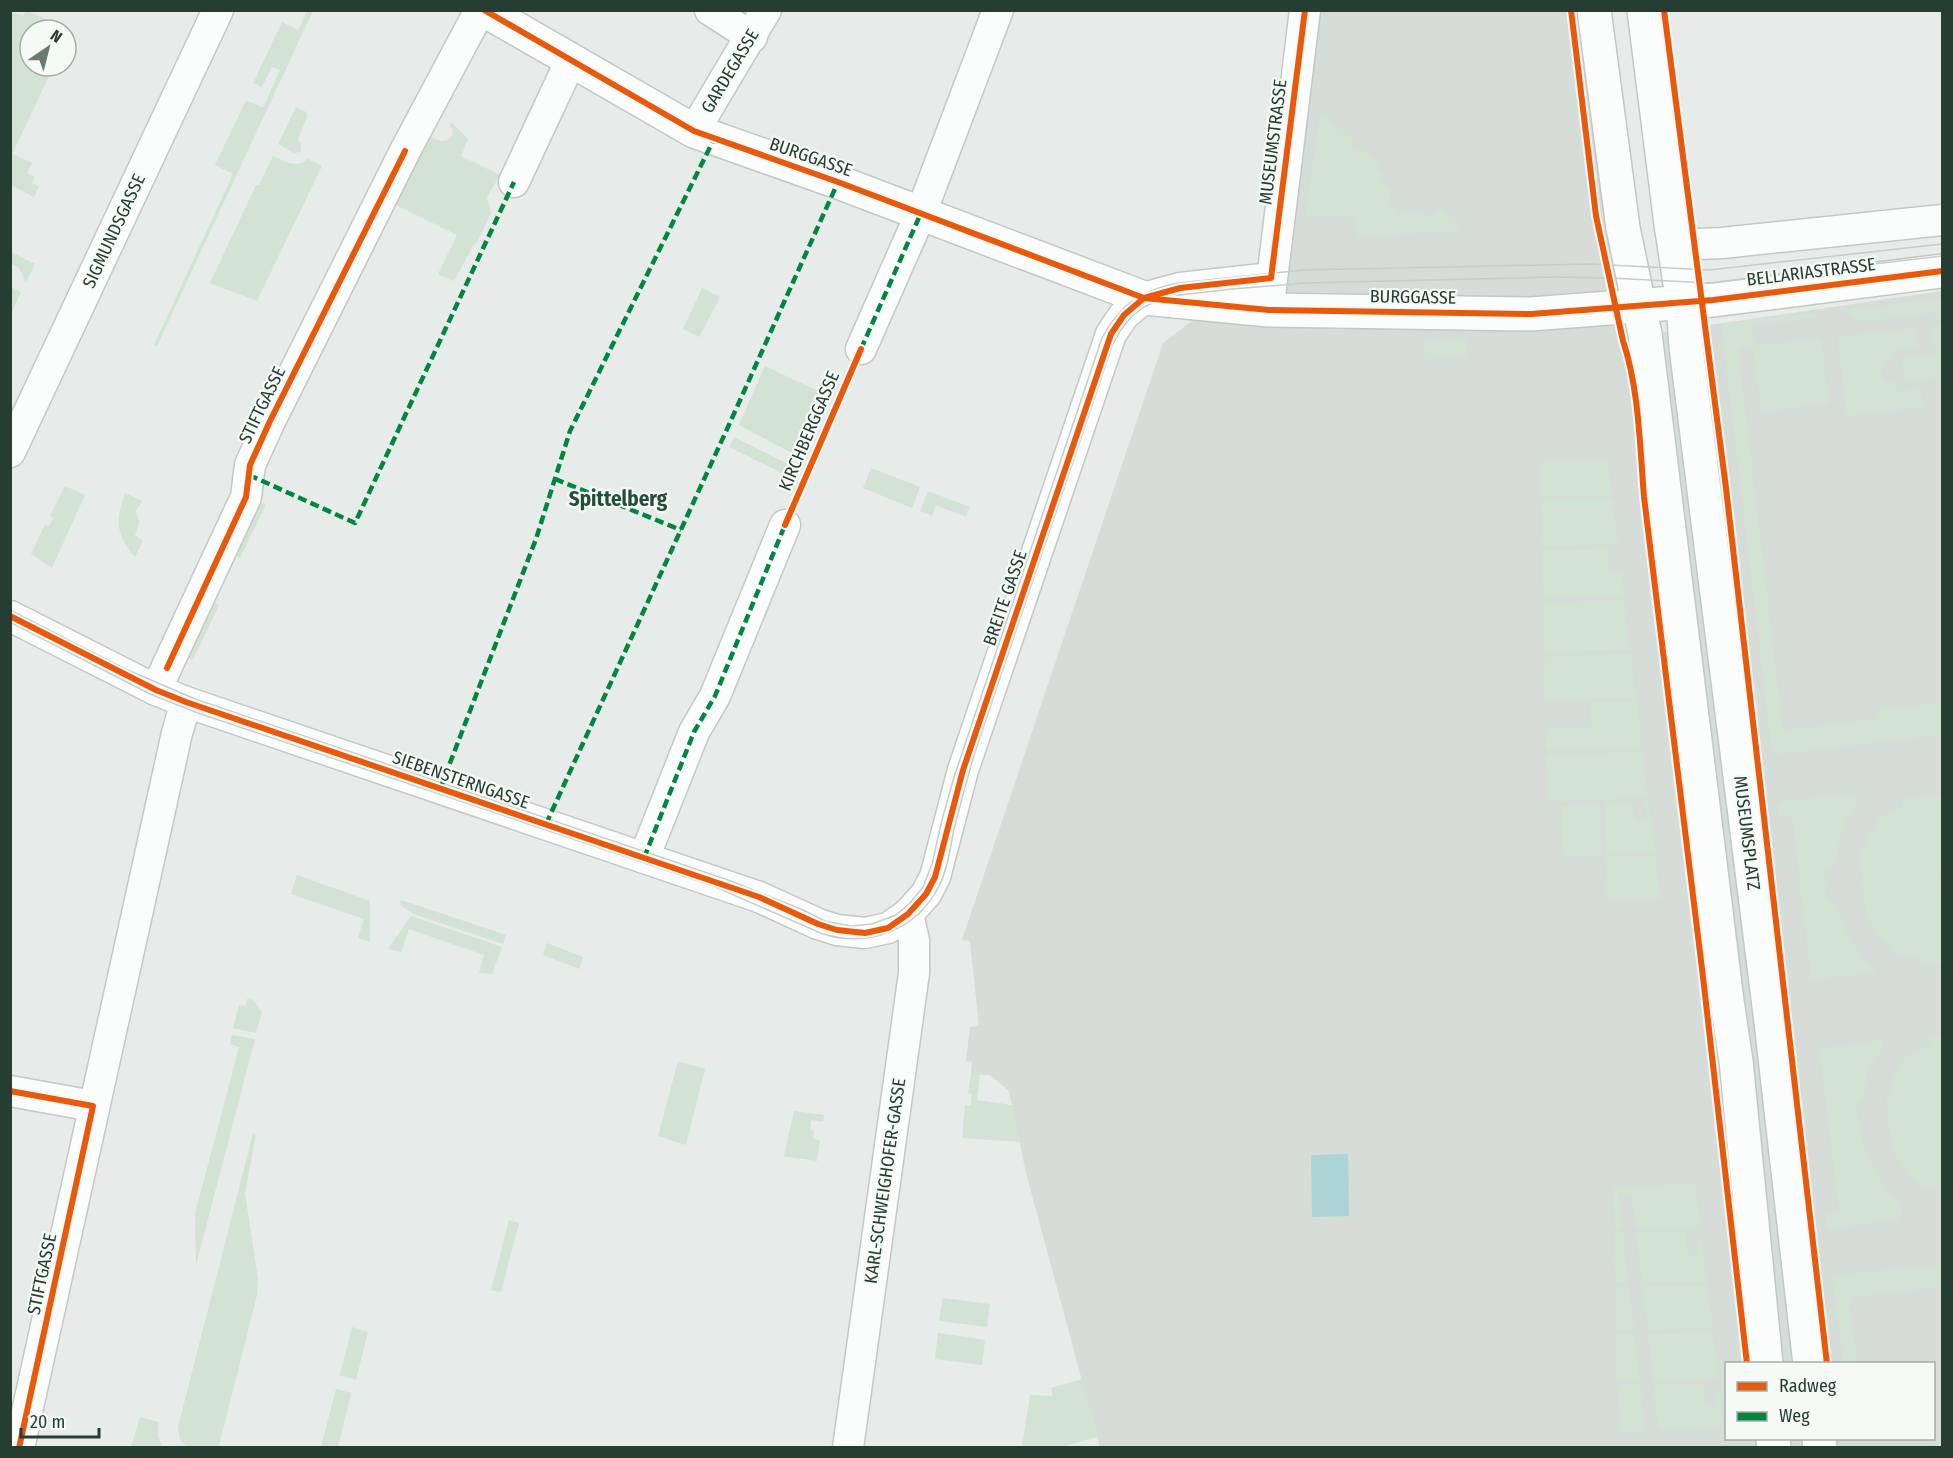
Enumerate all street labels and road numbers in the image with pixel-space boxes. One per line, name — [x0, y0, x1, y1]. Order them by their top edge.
street label: GARDEGASSE — [696, 25, 764, 117]
street label: MUSEUMSTRASSE — [1254, 78, 1292, 206]
street label: BURGGASSE — [767, 133, 855, 181]
street label: SIGMUNDSGASSE — [78, 170, 150, 292]
street label: BELLARIASTRASSE — [1745, 253, 1877, 291]
street label: BURGGASSE — [1370, 285, 1456, 309]
street label: STIFTGASSE — [234, 363, 290, 447]
street label: KIRCHBERGGASSE — [774, 368, 844, 494]
street label: BREITE GASSE — [978, 547, 1032, 649]
street label: SIEBENSTERNGASSE — [390, 746, 532, 814]
street label: MUSEUMSPLATZ — [1729, 775, 1765, 891]
street label: KARL-SCHWEIGHOFER-GASSE — [860, 1077, 910, 1285]
street label: STIFTGASSE — [23, 1231, 61, 1317]

